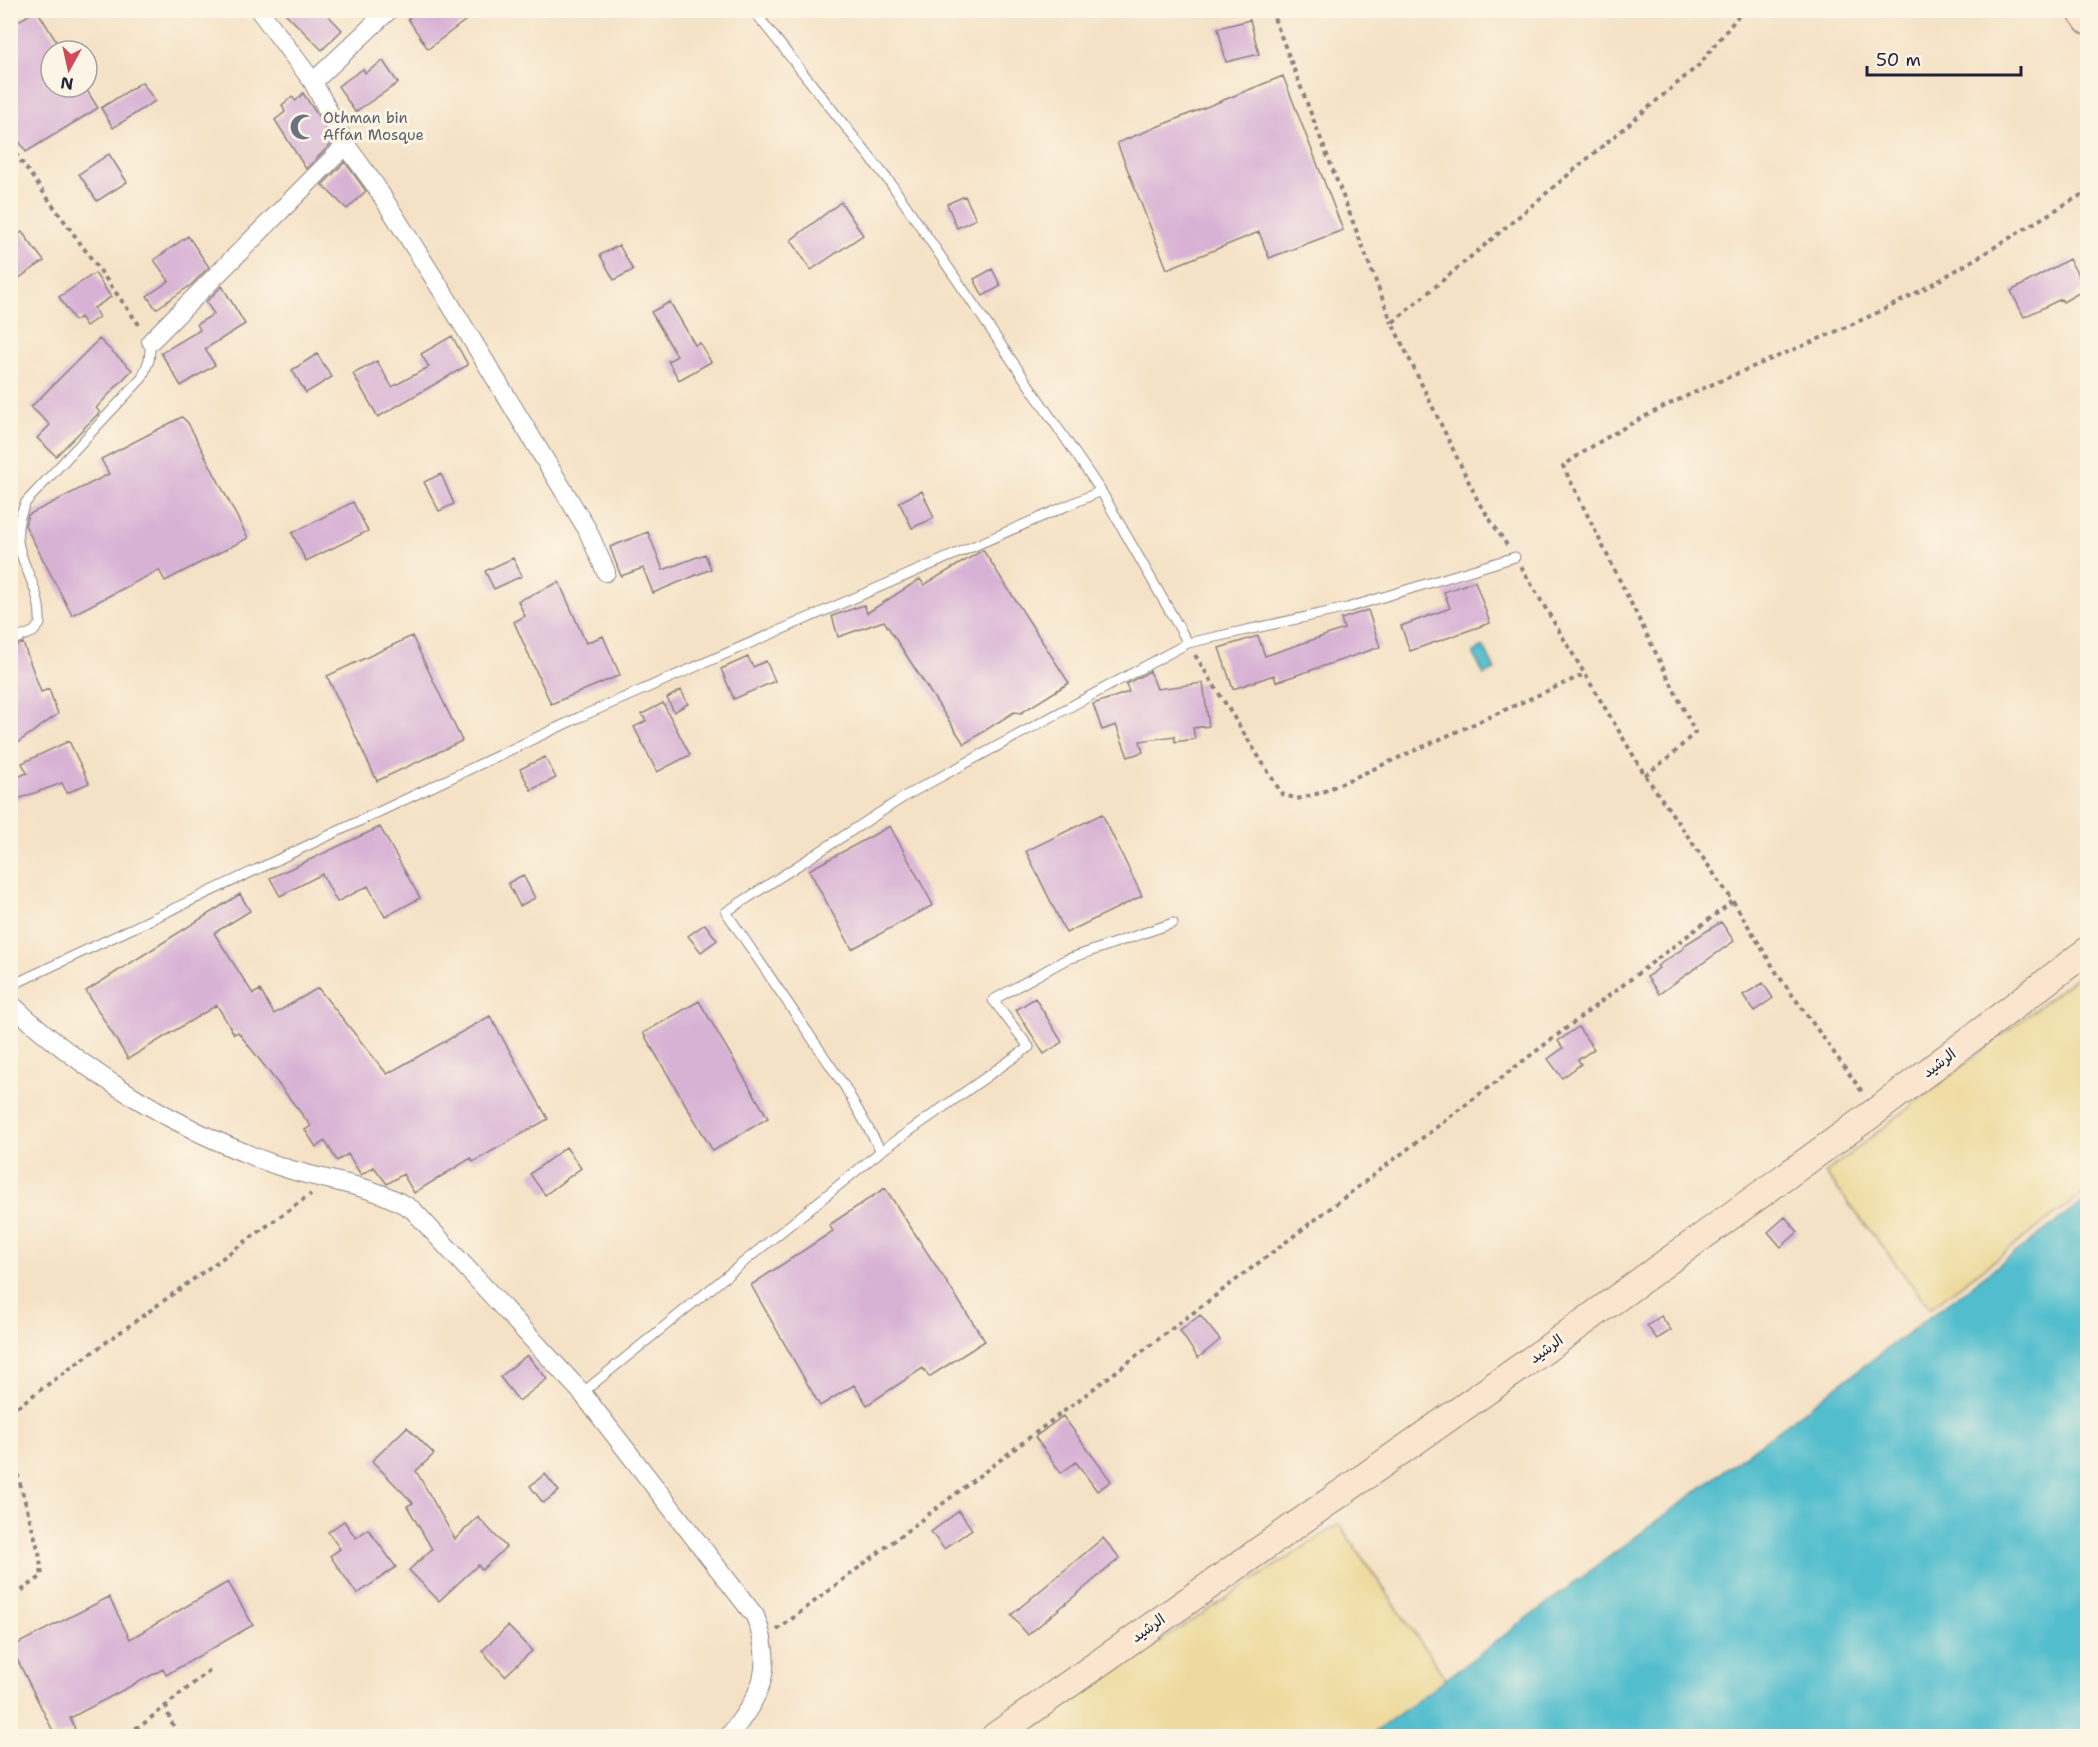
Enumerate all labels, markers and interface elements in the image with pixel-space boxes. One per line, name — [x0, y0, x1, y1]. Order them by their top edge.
north arrow — [39, 39, 99, 99]
scale bar — [1867, 39, 2022, 77]
text: 50 m — [1876, 48, 1921, 72]
text: N — [59, 72, 75, 95]
place label: Othman bin Affan Mosque — [323, 108, 424, 145]
mosque icon: Othman bin Affan Mosque — [288, 112, 318, 142]
street label: الرشيد — [1918, 1044, 1960, 1082]
street label: الرشيد — [1525, 1330, 1567, 1368]
street label: الرشيد — [1127, 1609, 1169, 1647]

